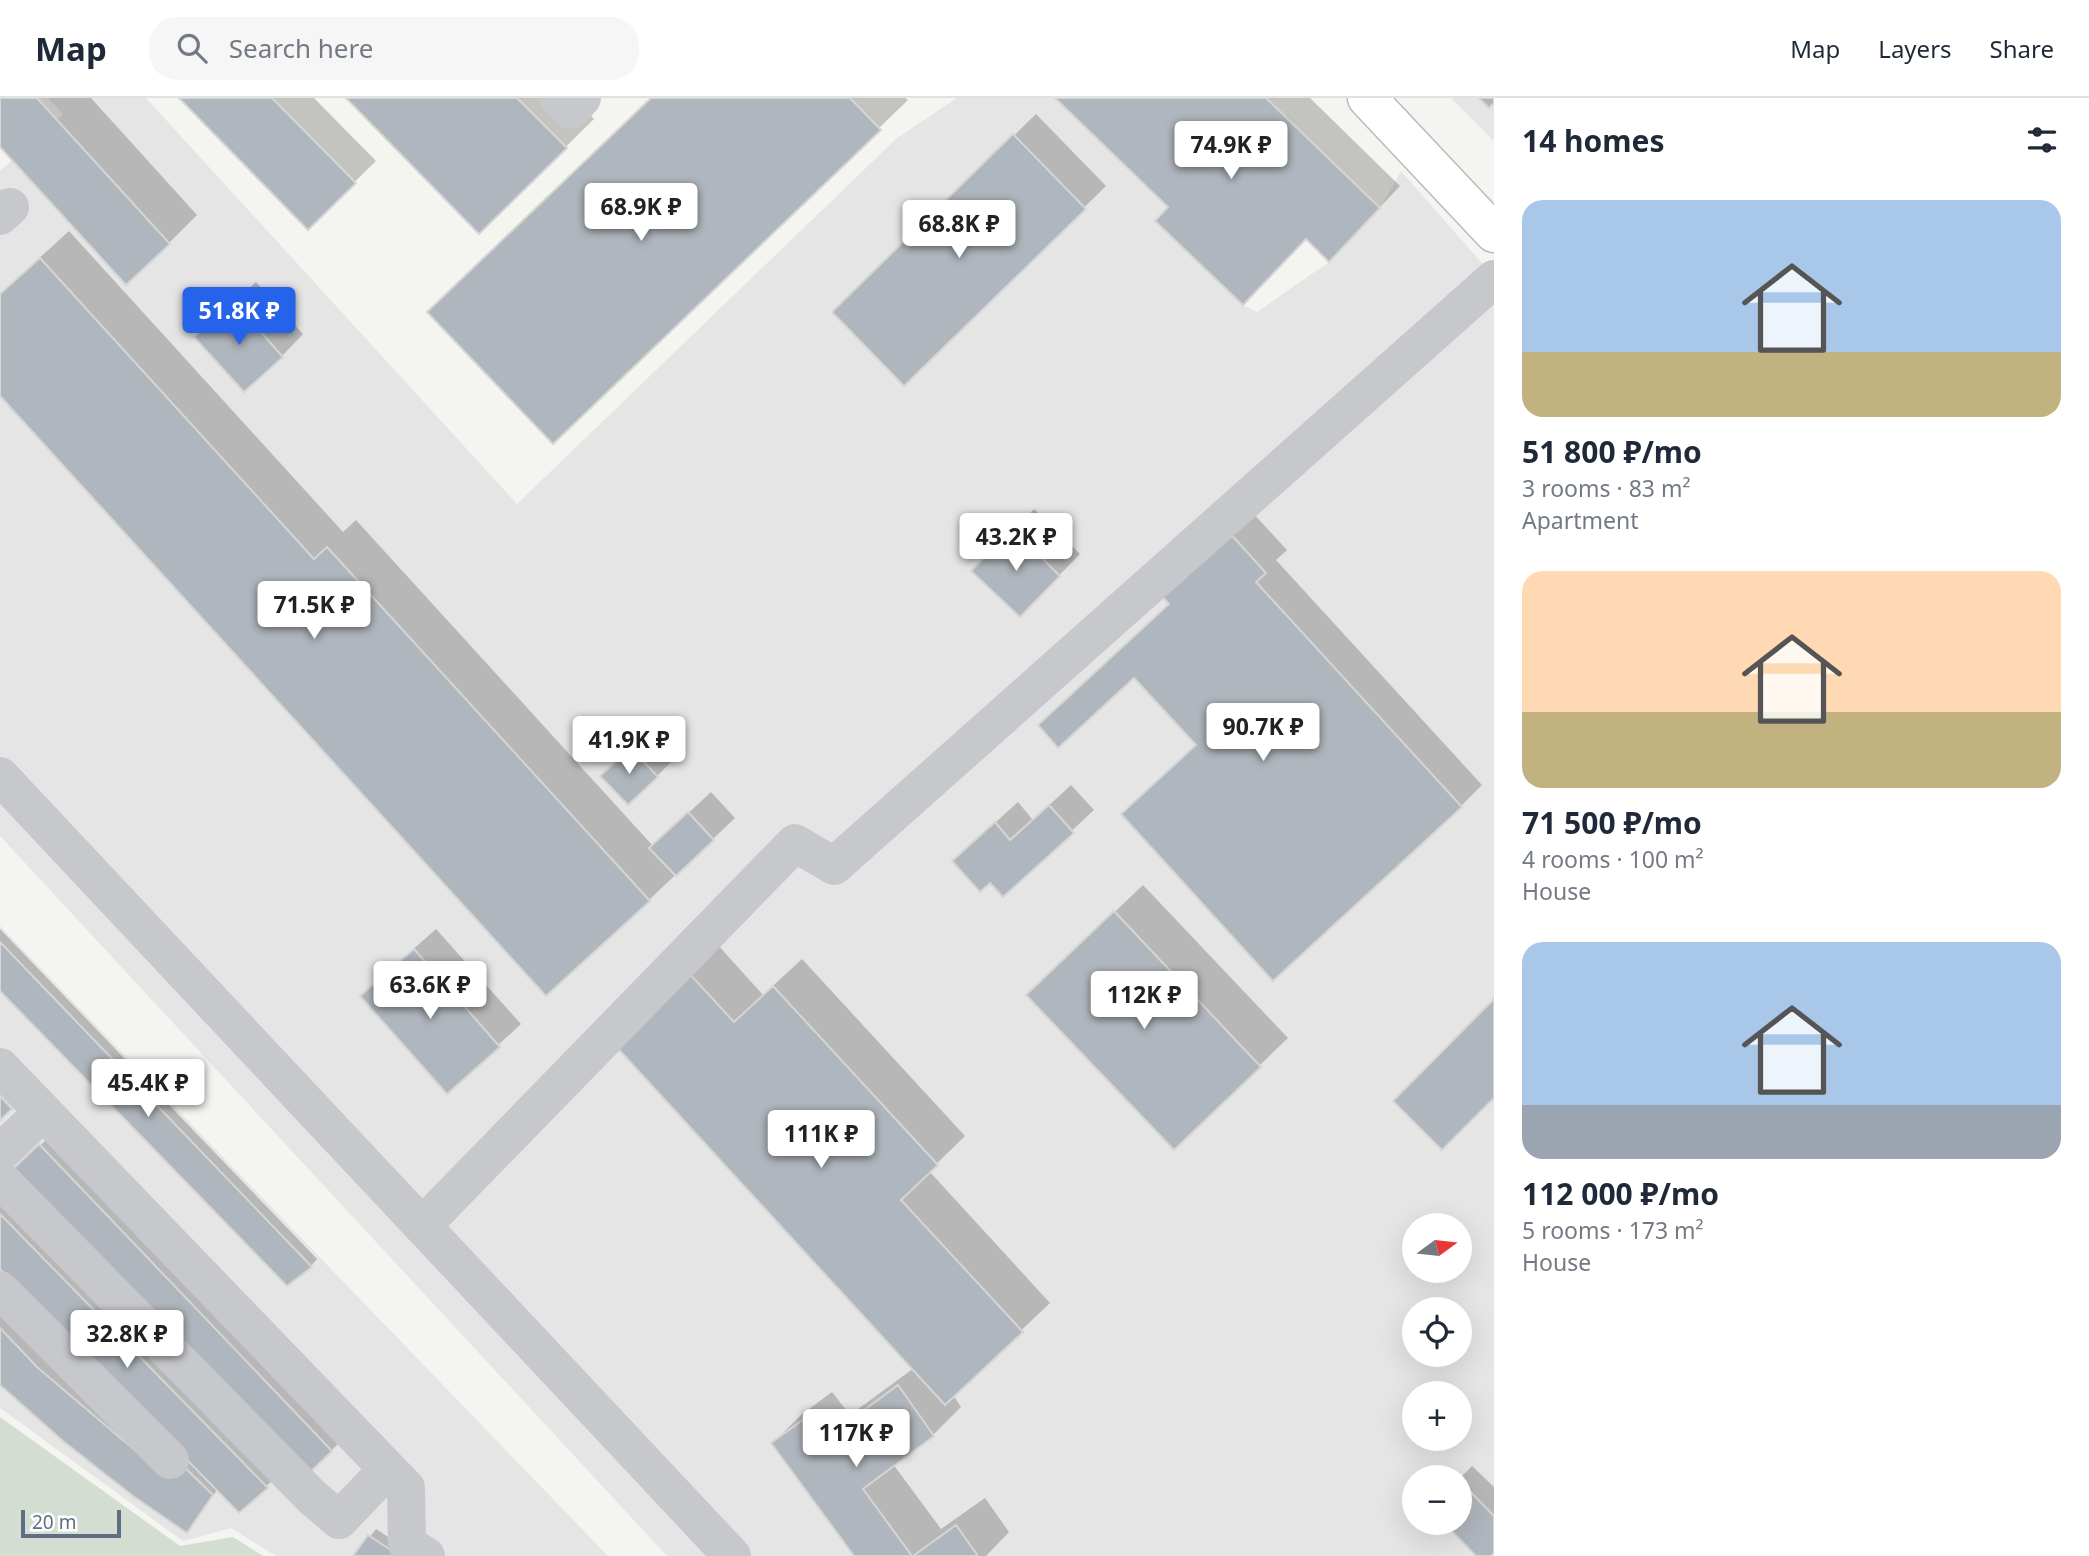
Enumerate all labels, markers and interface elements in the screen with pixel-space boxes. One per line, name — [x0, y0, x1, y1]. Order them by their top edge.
search box — [149, 17, 639, 80]
text: Map — [35, 26, 107, 71]
icon: search — [173, 29, 211, 67]
text: Search here — [229, 30, 373, 66]
text: Map — [1790, 32, 1840, 65]
text: Layers — [1878, 32, 1952, 65]
text: Share — [1990, 32, 2054, 65]
text: 14 homes — [1522, 120, 1665, 161]
icon: filters — [2023, 121, 2061, 159]
pin: 74.9K ₽ — [1166, 122, 1296, 181]
text: 74.9K ₽ — [1191, 128, 1271, 160]
pin: 68.9K ₽ — [576, 184, 706, 243]
text: 68.9K ₽ — [601, 190, 681, 222]
pin: 68.8K ₽ — [894, 200, 1024, 260]
text: 68.8K ₽ — [919, 207, 999, 239]
icon: home — [1729, 245, 1855, 371]
pin: 51.8K ₽ — [174, 288, 304, 347]
text: 51.8K ₽ — [199, 294, 279, 326]
text: 51 800 ₽/mo — [1522, 431, 1702, 472]
text: 3 rooms · 83 m² — [1522, 472, 1691, 504]
text: Apartment — [1522, 504, 1639, 536]
pin: 43.2K ₽ — [951, 514, 1081, 573]
text: 43.2K ₽ — [976, 520, 1056, 552]
pin: 71.5K ₽ — [249, 582, 379, 641]
text: 71.5K ₽ — [274, 588, 354, 620]
icon: home — [1729, 616, 1855, 742]
pin: 90.7K ₽ — [1198, 704, 1328, 763]
text: 90.7K ₽ — [1223, 710, 1303, 742]
pin: 41.9K ₽ — [564, 716, 694, 776]
text: 41.9K ₽ — [589, 723, 669, 755]
text: 71 500 ₽/mo — [1522, 802, 1702, 843]
text: 4 rooms · 100 m² — [1522, 843, 1704, 875]
text: House — [1522, 875, 1591, 907]
pin: 63.6K ₽ — [365, 962, 495, 1021]
text: 63.6K ₽ — [390, 968, 470, 1000]
pin: 112K ₽ — [1087, 972, 1201, 1031]
text: 112K ₽ — [1107, 978, 1181, 1010]
icon: home — [1729, 987, 1855, 1113]
pin: 45.4K ₽ — [83, 1060, 213, 1119]
text: 45.4K ₽ — [108, 1066, 188, 1098]
pin: 111K ₽ — [764, 1110, 878, 1170]
text: 111K ₽ — [784, 1117, 858, 1149]
text: 112 000 ₽/mo — [1522, 1173, 1719, 1214]
north arrow — [1402, 1213, 1472, 1283]
map controls — [1402, 1213, 1472, 1535]
text: 5 rooms · 173 m² — [1522, 1214, 1704, 1246]
text: House — [1522, 1246, 1591, 1278]
button: locate — [1402, 1297, 1472, 1367]
pin: 32.8K ₽ — [62, 1310, 192, 1370]
text: 32.8K ₽ — [87, 1317, 167, 1349]
button: + — [1402, 1381, 1472, 1451]
pin: 117K ₽ — [799, 1410, 913, 1469]
text: 117K ₽ — [819, 1416, 893, 1448]
button: − — [1402, 1465, 1472, 1535]
scale bar — [21, 1507, 121, 1539]
text: 20 m — [32, 1509, 76, 1535]

